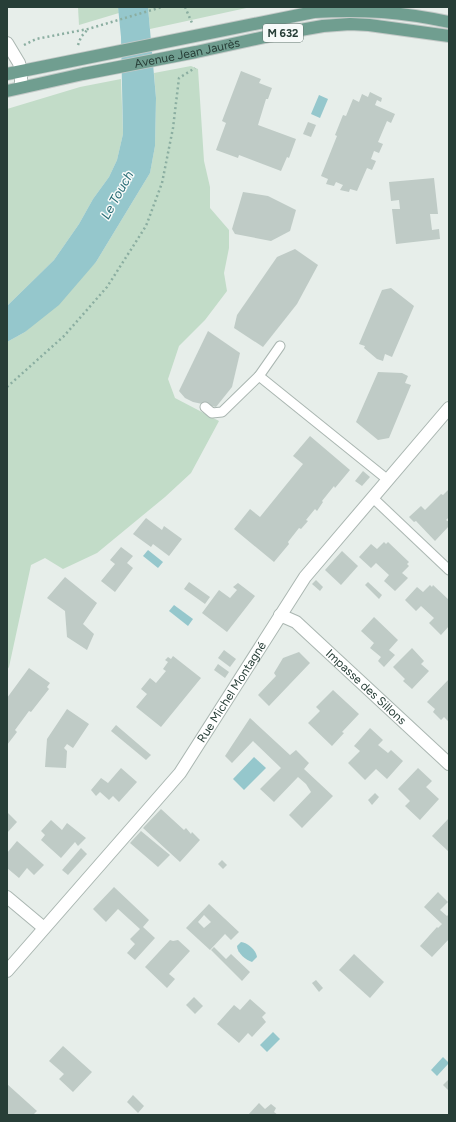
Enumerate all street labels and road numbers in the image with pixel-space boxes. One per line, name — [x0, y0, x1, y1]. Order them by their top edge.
road number: M 632 — [263, 24, 303, 42]
street label: Avenue Jean Jaurès — [133, 36, 242, 71]
street label: Rue Michel Montagné — [194, 639, 269, 745]
street label: Impasse des Sillons — [323, 646, 409, 728]

